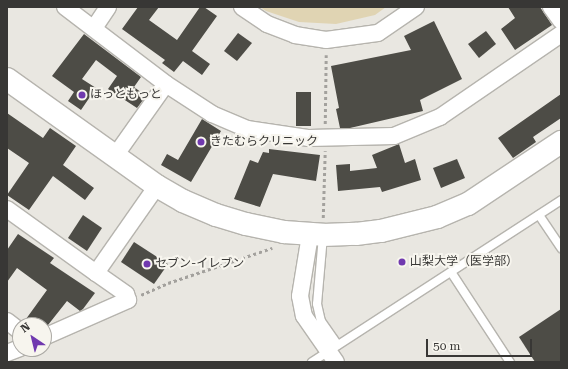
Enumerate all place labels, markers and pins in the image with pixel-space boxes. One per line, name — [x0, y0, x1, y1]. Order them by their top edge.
place label: ほっともっと — [90, 88, 162, 102]
marker: ほっともっと — [77, 90, 87, 100]
place label: きたむらクリニック — [210, 135, 318, 149]
marker: きたむらクリニック — [195, 136, 207, 148]
place label: 山梨大学（医学部） — [410, 255, 518, 269]
place label: セブン-イレブン — [155, 257, 244, 271]
marker: 山梨大学（医学部） — [397, 257, 407, 267]
marker: セブン-イレブン — [142, 259, 152, 269]

